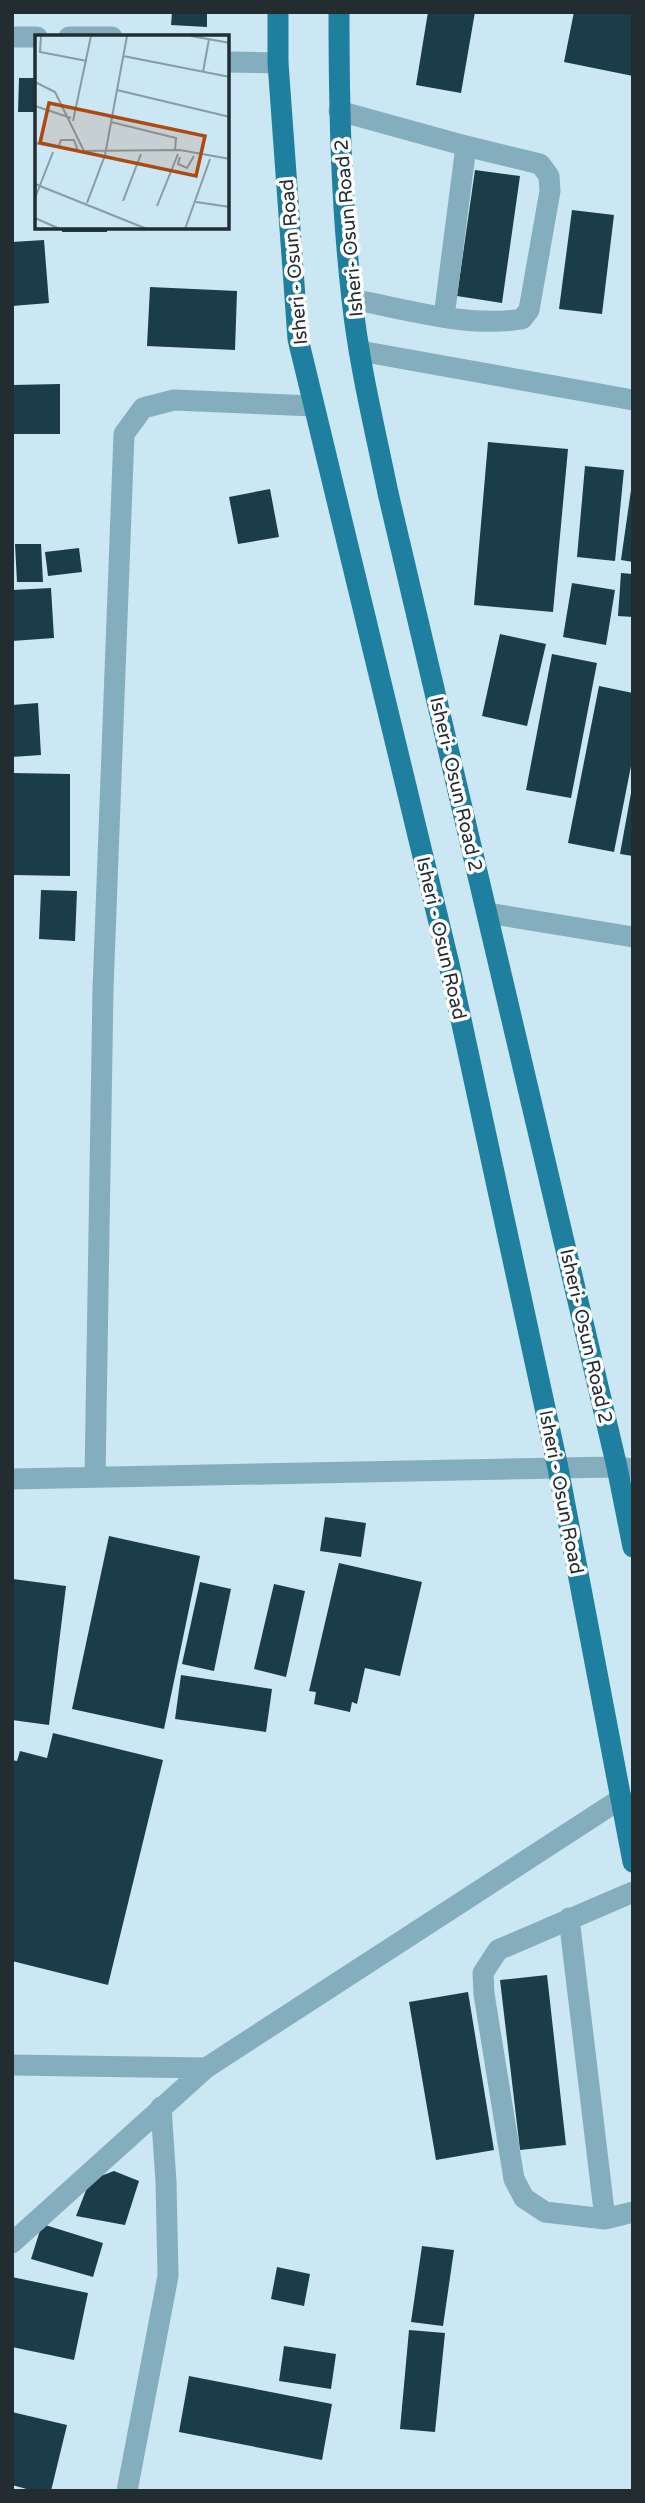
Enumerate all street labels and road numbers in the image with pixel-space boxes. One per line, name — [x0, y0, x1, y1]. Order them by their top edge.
street label: Isheri- Osun Road 2 — [330, 138, 368, 318]
street label: Isheri - Osun Road — [276, 178, 312, 346]
street label: Isheri- Osun Road 2 — [425, 695, 487, 874]
street label: Isheri - Osun Road — [412, 855, 470, 1022]
street label: Isheri- Osun Road 2 — [555, 1247, 617, 1426]
street label: Isheri - Osun Road — [534, 1408, 588, 1576]

